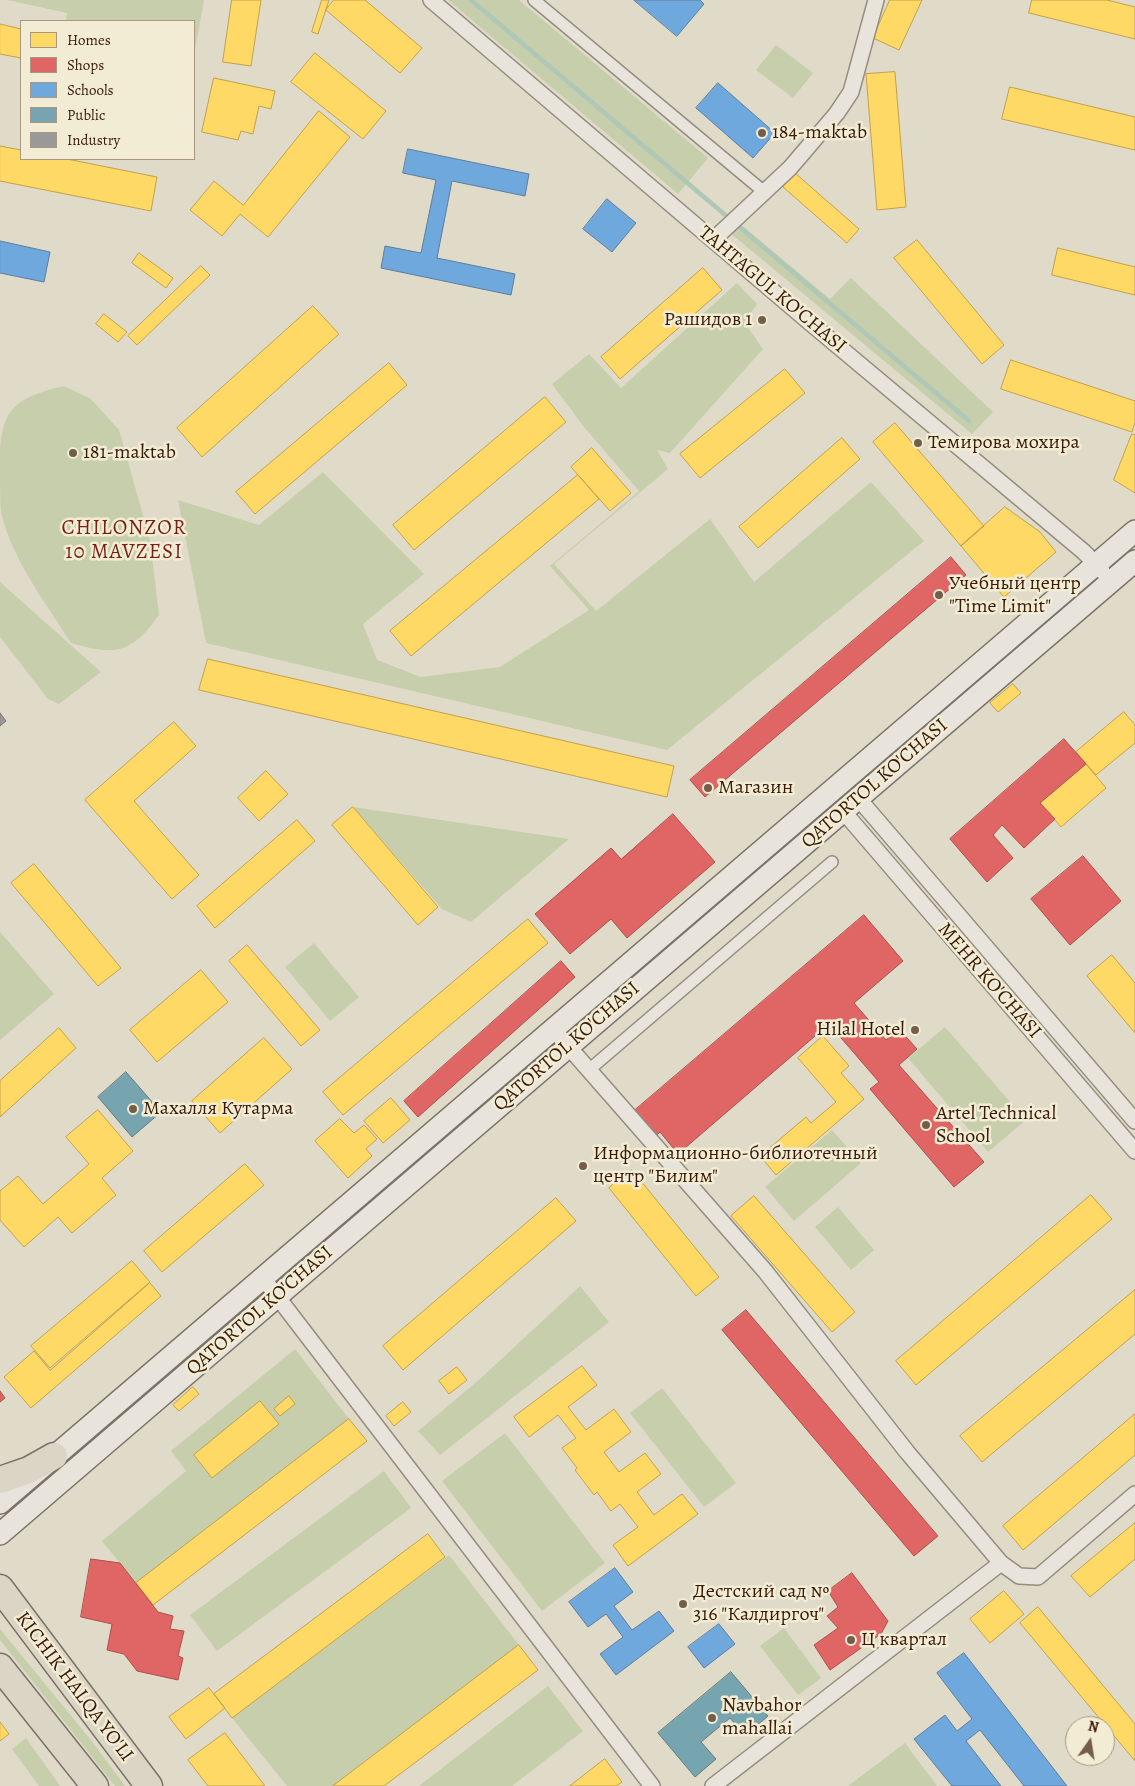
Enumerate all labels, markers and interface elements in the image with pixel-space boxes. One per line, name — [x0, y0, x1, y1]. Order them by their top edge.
legend — [20, 20, 195, 160]
text: Homes — [67, 30, 111, 50]
text: Shops — [67, 55, 104, 75]
text: Schools — [67, 80, 114, 100]
text: Public — [67, 105, 105, 125]
place label: 184-maktab — [772, 121, 867, 145]
marker: 184-maktab — [756, 127, 768, 139]
text: Industry — [67, 130, 120, 150]
street label: TAHTAGUL KO'CHASI — [693, 221, 851, 359]
place label: Рашидов 1 — [664, 308, 752, 332]
marker: Рашидов 1 — [756, 314, 768, 326]
place label: Темирова мохира — [928, 431, 1080, 455]
marker: Темирова мохира — [912, 437, 924, 449]
place label: 181-maktab — [83, 441, 176, 465]
marker: 181-maktab — [67, 447, 79, 459]
district label: CHILONZOR 10 MAVZESI — [60, 516, 188, 566]
place label: Учебный центр "Time Limit" — [949, 572, 1081, 619]
marker: Учебный центр "Time Limit" — [933, 589, 945, 601]
street label: QATORTOL KO'CHASI — [797, 714, 953, 854]
place label: Магазин — [718, 776, 793, 800]
marker: Магазин — [702, 782, 714, 794]
street label: MEHR KO'CHASI — [932, 918, 1046, 1044]
street label: QATORTOL KO'CHASI — [489, 977, 645, 1117]
place label: Hilal Hotel — [816, 1018, 905, 1042]
marker: Hilal Hotel — [909, 1024, 921, 1036]
place label: Махалля Кутарма — [143, 1097, 294, 1121]
place label: Artel Technical School — [936, 1102, 1056, 1149]
marker: Махалля Кутарма — [127, 1103, 139, 1115]
marker: Artel Technical School — [920, 1119, 932, 1131]
place label: Информационно-библиотечный центр "Билим" — [593, 1142, 878, 1189]
marker: Информационно-библиотечный центр "Билим" — [577, 1160, 589, 1172]
street label: QATORTOL KO'CHASI — [182, 1241, 338, 1381]
place label: Дестский сад № 316 "Калдиргоч" — [693, 1580, 829, 1627]
marker: Дестский сад № 316 "Калдиргоч" — [677, 1598, 689, 1610]
street label: KICHIK HALQA YO'LI — [10, 1607, 138, 1767]
place label: Ц квартал — [861, 1628, 947, 1652]
marker: Ц квартал — [845, 1634, 857, 1646]
place label: Navbahor mahallai — [722, 1694, 802, 1741]
marker: Navbahor mahallai — [706, 1712, 718, 1724]
north arrow — [1065, 1716, 1115, 1766]
text: N — [1086, 1716, 1100, 1737]

